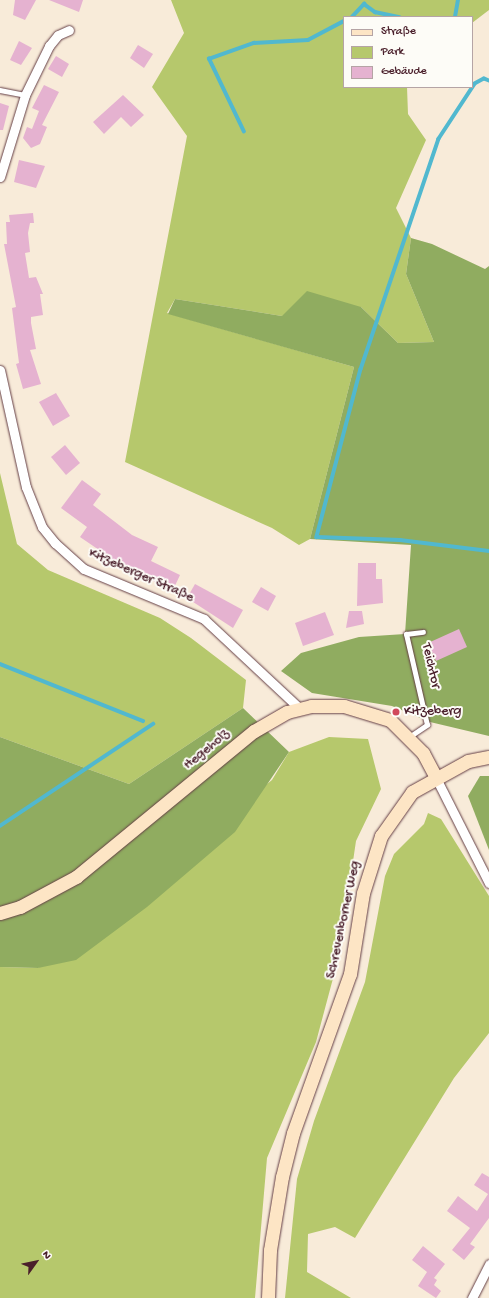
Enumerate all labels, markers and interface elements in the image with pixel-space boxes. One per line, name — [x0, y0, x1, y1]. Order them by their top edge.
legend — [343, 16, 473, 88]
text: Straße — [381, 25, 416, 39]
text: Park — [381, 45, 404, 59]
text: Gebäude — [381, 65, 427, 79]
street label: Kitzeberger Straße — [86, 545, 196, 607]
street label: Teichtor — [417, 642, 443, 690]
place label: Kitzeberg — [404, 704, 461, 720]
marker: Kitzeberg — [391, 707, 401, 717]
street label: Hegeholz — [181, 726, 233, 774]
street label: Schrevenborner Weg — [323, 860, 365, 980]
north arrow — [16, 1242, 56, 1282]
text: N — [39, 1249, 53, 1262]

